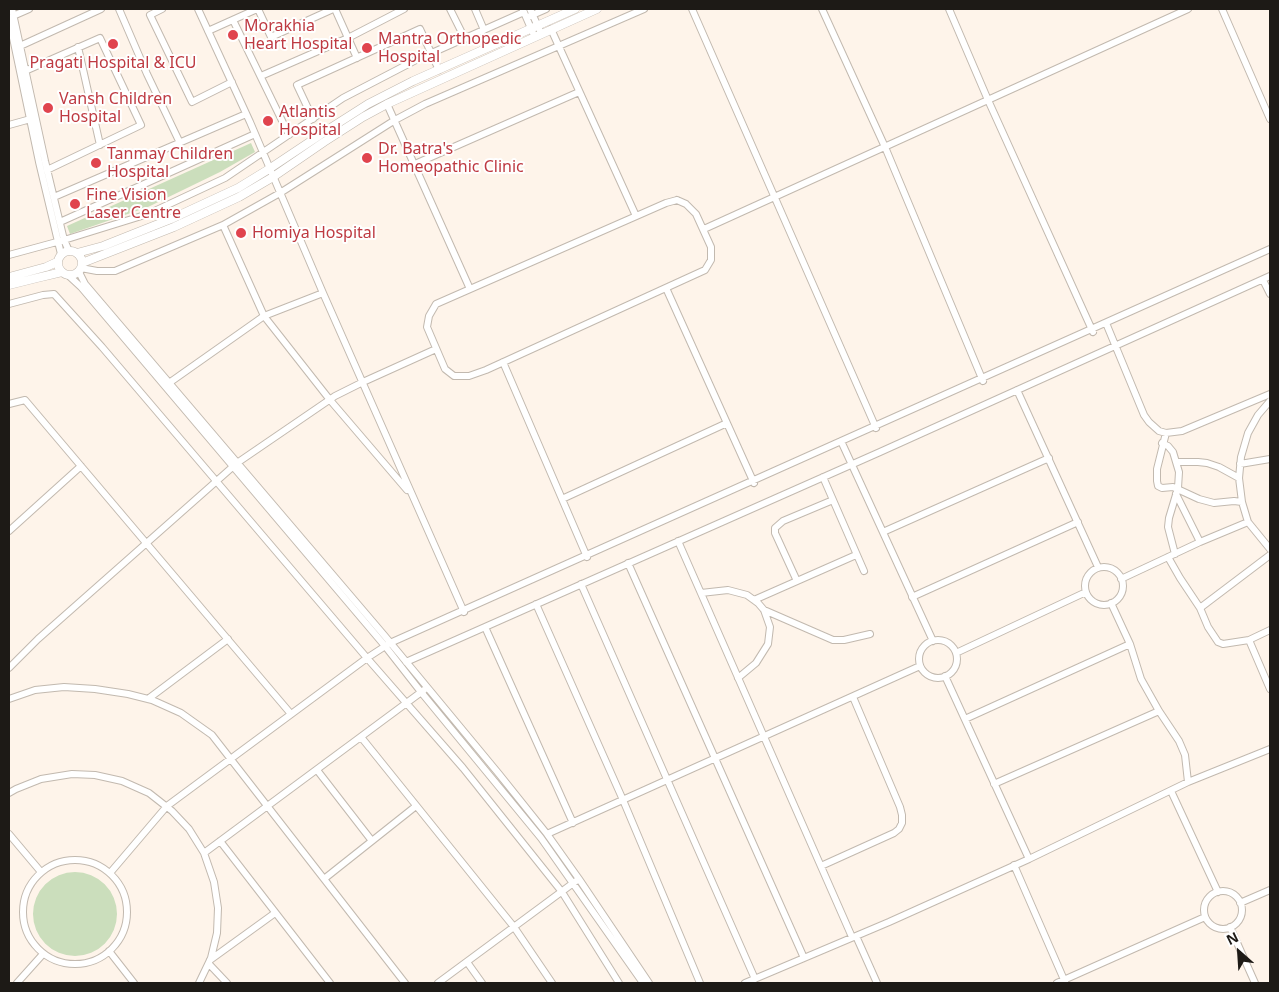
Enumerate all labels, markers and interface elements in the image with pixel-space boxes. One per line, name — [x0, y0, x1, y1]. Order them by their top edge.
place label: Morakhia Heart Hospital — [244, 16, 352, 54]
marker: Morakhia Heart Hospital — [226, 28, 240, 42]
place label: Mantra Orthopedic Hospital — [378, 29, 522, 67]
marker: Pragati Hospital & ICU — [106, 37, 120, 51]
marker: Mantra Orthopedic Hospital — [360, 41, 374, 55]
place label: Pragati Hospital & ICU — [29, 53, 197, 73]
place label: Vansh Children Hospital — [59, 89, 172, 127]
marker: Vansh Children Hospital — [41, 101, 55, 115]
place label: Atlantis Hospital — [279, 102, 341, 140]
marker: Atlantis Hospital — [261, 114, 275, 128]
place label: Dr. Batra's Homeopathic Clinic — [378, 139, 524, 177]
place label: Tanmay Children Hospital — [107, 144, 233, 182]
marker: Dr. Batra's Homeopathic Clinic — [360, 151, 374, 165]
marker: Tanmay Children Hospital — [89, 156, 103, 170]
place label: Fine Vision Laser Centre — [86, 185, 181, 223]
marker: Fine Vision Laser Centre — [68, 197, 82, 211]
place label: Homiya Hospital — [252, 223, 376, 243]
marker: Homiya Hospital — [234, 226, 248, 240]
north arrow — [1214, 927, 1264, 977]
text: N — [1223, 927, 1241, 949]

